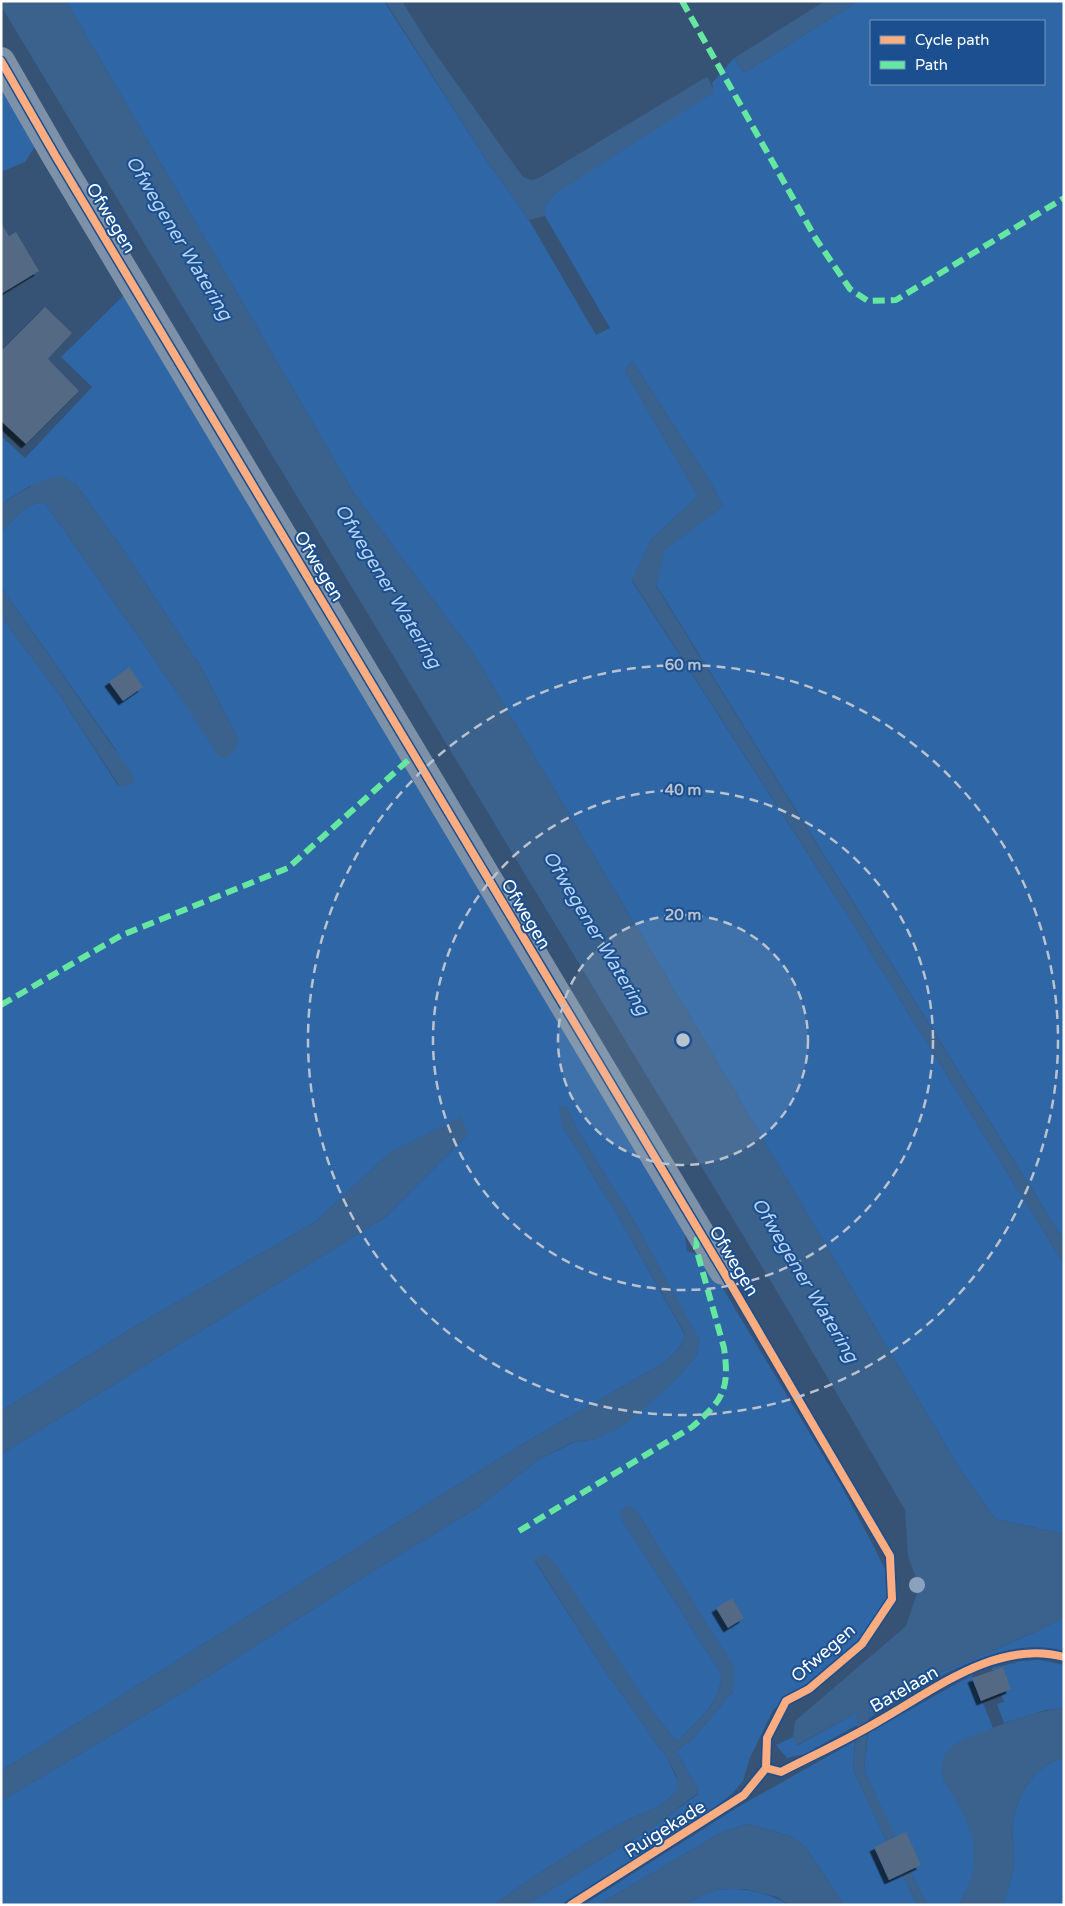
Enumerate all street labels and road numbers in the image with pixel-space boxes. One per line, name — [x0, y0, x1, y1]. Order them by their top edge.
street label: Ofwegen — [81, 179, 141, 257]
street label: Ofwegen — [289, 527, 349, 605]
street label: Ofwegen — [496, 875, 556, 953]
street label: Ofwegen — [704, 1222, 764, 1300]
street label: Ofwegen — [786, 1619, 860, 1687]
street label: Batelaan — [866, 1661, 942, 1717]
street label: Ruigekade — [621, 1796, 709, 1862]

